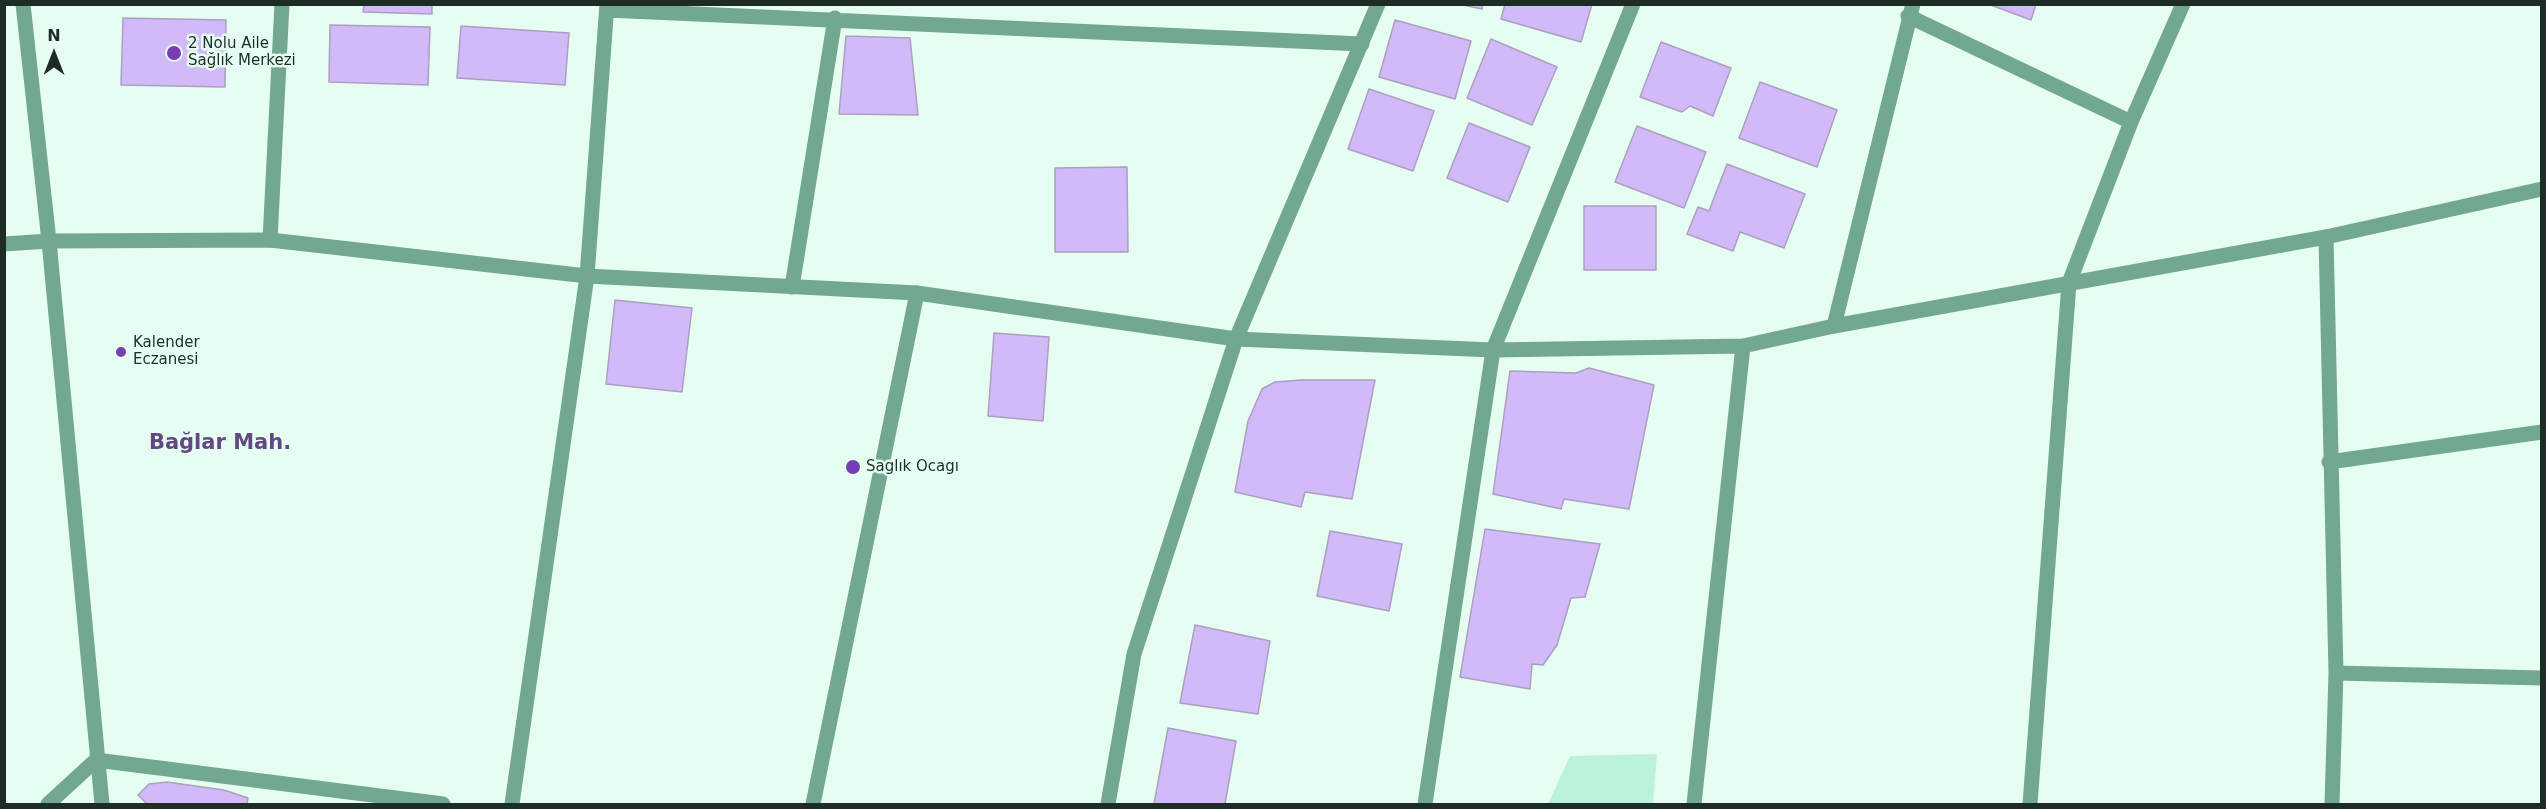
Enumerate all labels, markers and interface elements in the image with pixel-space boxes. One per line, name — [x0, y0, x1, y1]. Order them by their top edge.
north arrow — [24, 24, 84, 84]
text: N — [47, 26, 61, 45]
place label: 2 Nolu Aile Sağlık Merkezi — [188, 35, 296, 70]
marker: 2 Nolu Aile Sağlık Merkezi — [165, 44, 183, 62]
place label: Kalender Eczanesi — [133, 334, 200, 369]
marker: Kalender Eczanesi — [114, 345, 128, 359]
district label: Bağlar Mah. — [149, 431, 291, 457]
marker: Saglık Ocagı — [844, 458, 862, 476]
place label: Saglık Ocagı — [866, 458, 959, 476]

